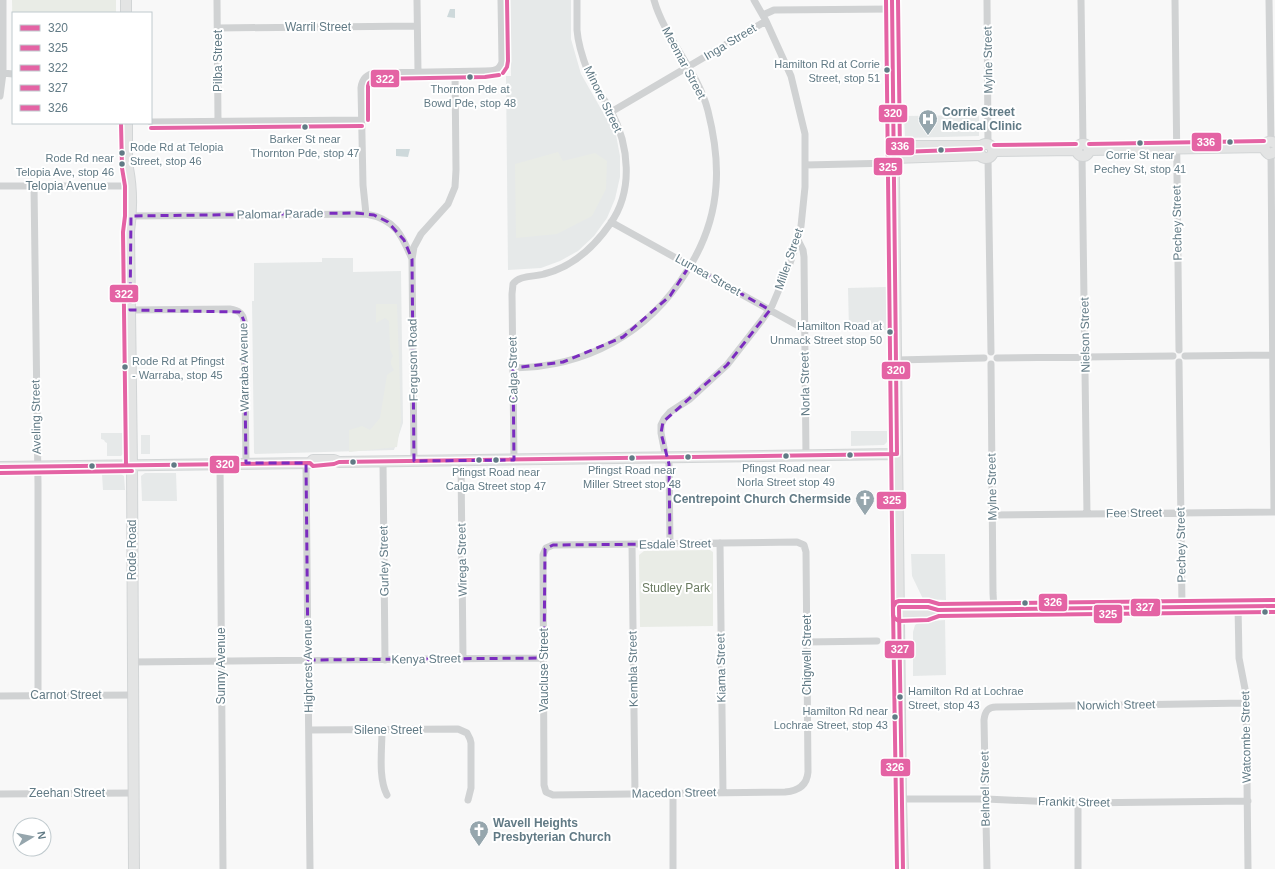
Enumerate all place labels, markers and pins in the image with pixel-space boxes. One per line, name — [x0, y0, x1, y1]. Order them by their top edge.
place label: Hamilton Rd at Corrie Street, stop 51 — [774, 58, 880, 84]
marker: Hamilton Rd at Corrie Street, stop 51 — [882, 65, 892, 75]
marker: Thornton Pde at Bowd Pde, stop 48 — [465, 72, 475, 82]
place label: Thornton Pde at Bowd Pde, stop 48 — [424, 83, 516, 109]
place label: Corrie Street Medical Clinic — [942, 105, 1022, 133]
hospital icon: Corrie Street Medical Clinic — [917, 108, 939, 136]
marker: Barker St near Thornton Pde, stop 47 — [300, 122, 310, 132]
place label: Barker St near Thornton Pde, stop 47 — [251, 133, 359, 159]
unlabelled marker — [1225, 137, 1235, 147]
marker: Corrie St near Pechey St, stop 41 — [1135, 138, 1145, 148]
place label: Rode Rd at Telopia Street, stop 46 — [130, 141, 224, 167]
unlabelled marker — [936, 145, 946, 155]
marker: Rode Rd at Telopia Street, stop 46 — [117, 148, 127, 158]
place label: Corrie St near Pechey St, stop 41 — [1094, 149, 1186, 175]
place label: Rode Rd near Telopia Ave, stop 46 — [16, 152, 114, 178]
marker: Rode Rd near Telopia Ave, stop 46 — [117, 159, 127, 169]
place label: Hamilton Road at Unmack Street stop 50 — [770, 320, 882, 346]
marker: Hamilton Road at Unmack Street stop 50 — [885, 327, 895, 337]
place label: Rode Rd at Pfingst - Warraba, stop 45 — [132, 355, 224, 381]
marker: Rode Rd at Pfingst - Warraba, stop 45 — [120, 362, 130, 372]
unlabelled marker — [845, 450, 855, 460]
marker: Pfingst Road near Norla Street stop 49 — [781, 451, 791, 461]
unlabelled marker — [683, 452, 693, 462]
marker: Pfingst Road near Miller Street stop 48 — [627, 453, 637, 463]
unlabelled marker — [474, 455, 484, 465]
marker: Pfingst Road near Calga Street stop 47 — [491, 455, 501, 465]
unlabelled marker — [348, 457, 358, 467]
unlabelled marker — [169, 460, 179, 470]
unlabelled marker — [87, 461, 97, 471]
place label: Pfingst Road near Norla Street stop 49 — [737, 462, 835, 488]
place label: Pfingst Road near Miller Street stop 48 — [583, 464, 681, 490]
place label: Pfingst Road near Calga Street stop 47 — [446, 466, 546, 492]
church icon: Centrepoint Church Chermside — [854, 488, 876, 516]
place label: Centrepoint Church Chermside — [673, 492, 851, 506]
unlabelled marker — [1020, 598, 1030, 608]
unlabelled marker — [1260, 607, 1270, 617]
place label: Hamilton Rd at Lochrae Street, stop 43 — [908, 685, 1024, 711]
marker: Hamilton Rd at Lochrae Street, stop 43 — [895, 692, 905, 702]
place label: Hamilton Rd near Lochrae Street, stop 43 — [774, 705, 888, 731]
marker: Hamilton Rd near Lochrae Street, stop 43 — [890, 712, 900, 722]
place label: Wavell Heights Presbyterian Church — [493, 816, 611, 844]
church icon: Wavell Heights Presbyterian Church — [468, 819, 490, 847]

